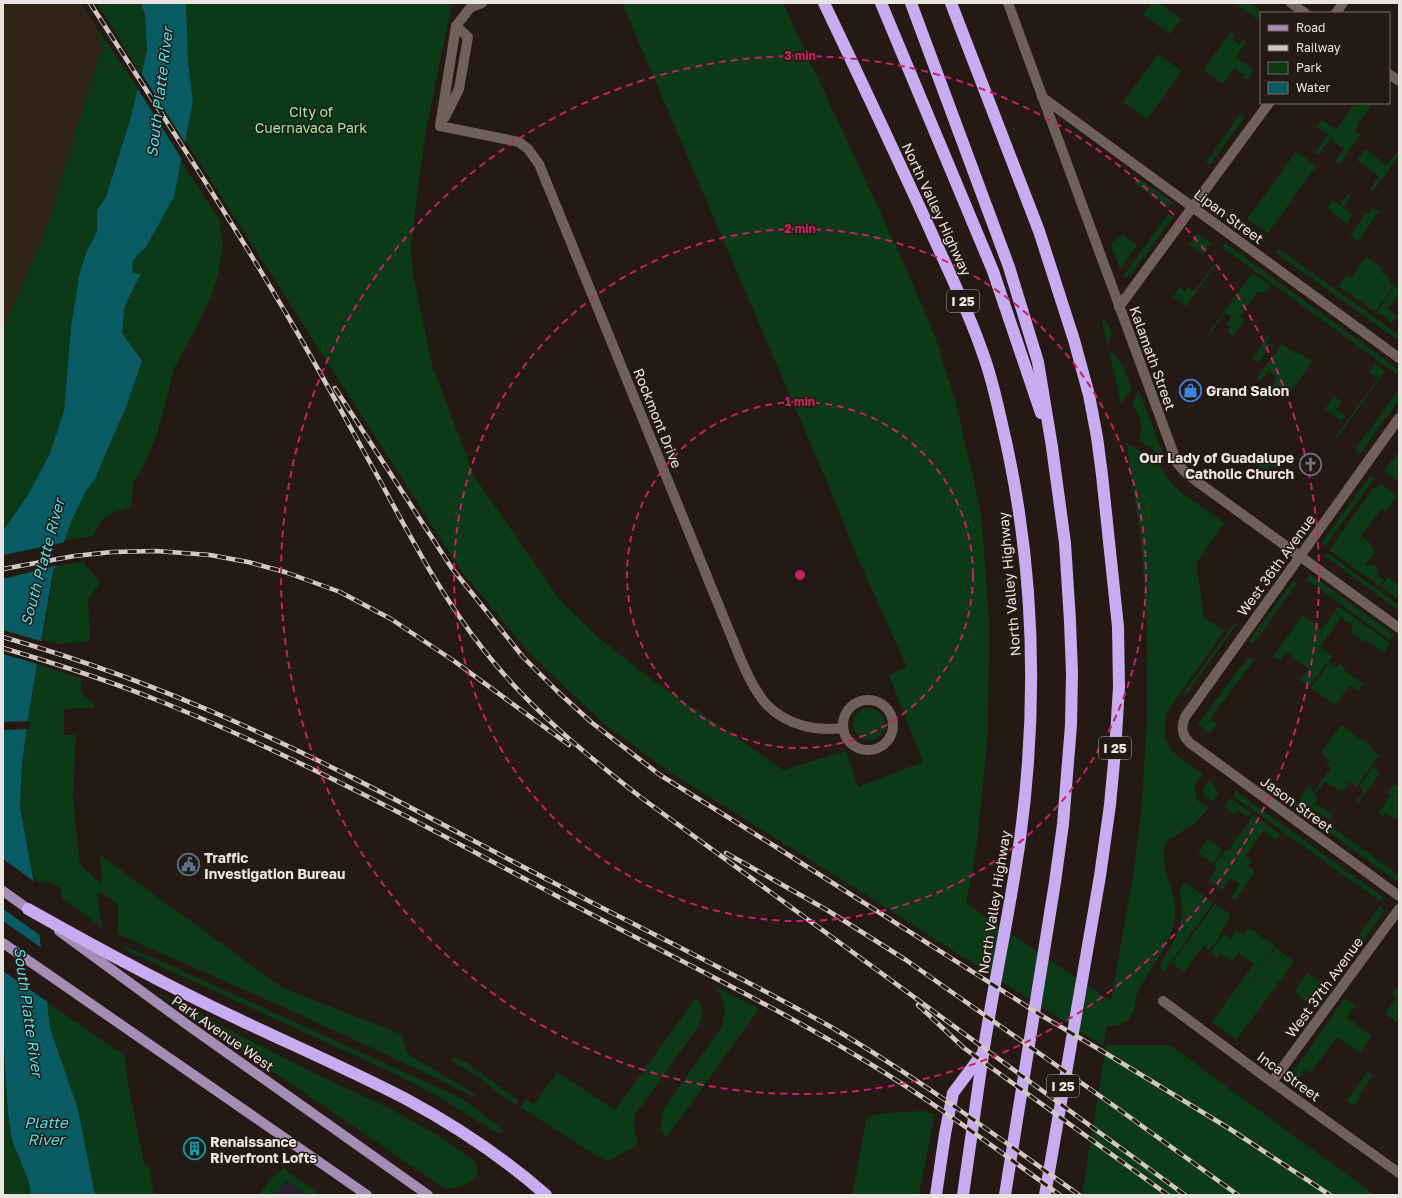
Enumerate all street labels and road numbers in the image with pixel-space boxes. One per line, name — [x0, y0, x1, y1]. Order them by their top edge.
street label: North Valley Highway — [899, 140, 975, 278]
street label: Lipan Street — [1191, 185, 1267, 247]
road number: I 25 — [947, 290, 979, 312]
street label: Kalamath Street — [1126, 304, 1180, 412]
street label: Rockmont Drive — [630, 366, 686, 470]
street label: North Valley Highway — [994, 511, 1024, 657]
street label: West 36th Avenue — [1233, 511, 1319, 619]
road number: I 25 — [1099, 737, 1131, 759]
street label: Jason Street — [1258, 772, 1336, 836]
street label: North Valley Highway — [974, 829, 1014, 975]
street label: West 37th Avenue — [1282, 933, 1366, 1041]
street label: Park Avenue West — [169, 991, 277, 1075]
street label: Inca Street — [1254, 1048, 1324, 1104]
road number: I 25 — [1047, 1075, 1079, 1097]

